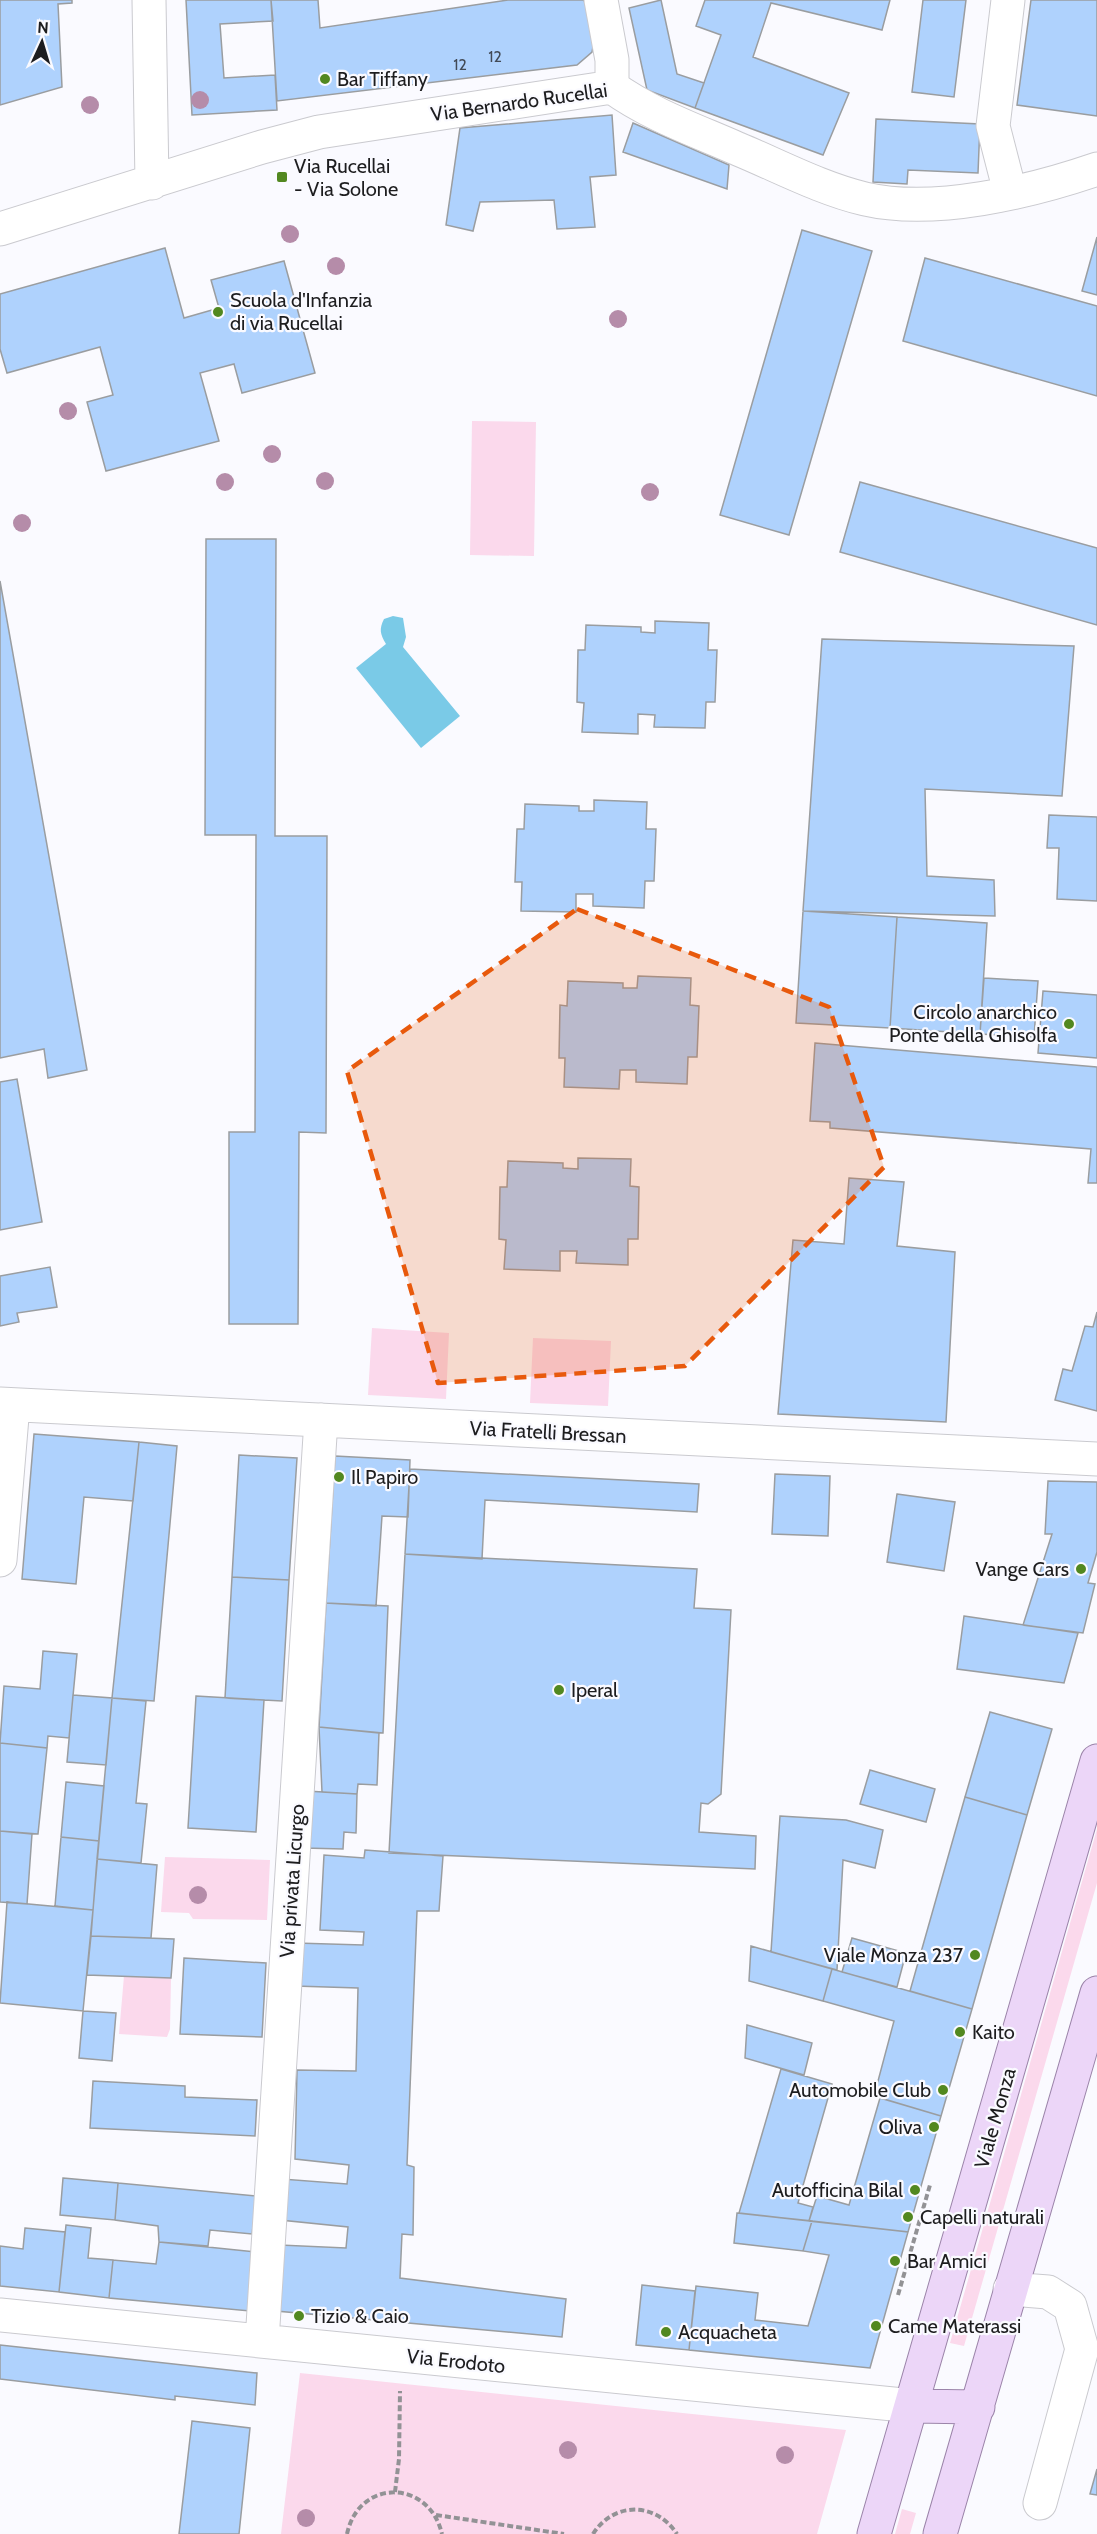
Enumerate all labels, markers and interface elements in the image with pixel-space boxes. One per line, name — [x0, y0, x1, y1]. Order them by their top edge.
north arrow — [12, 12, 72, 72]
text: N — [37, 18, 49, 37]
house number: 12 — [488, 47, 502, 66]
house number: 12 — [453, 55, 467, 74]
place label: Bar Tiffany — [337, 67, 428, 91]
marker: Bar Tiffany — [318, 72, 332, 86]
street label: Via Bernardo Rucellai — [429, 78, 609, 126]
place label: Via Rucellai - Via Solone — [294, 154, 398, 201]
marker: Via Rucellai - Via Solone — [275, 170, 289, 184]
place label: Scuola d'Infanzia di via Rucellai — [230, 288, 373, 335]
marker: Scuola d'Infanzia di via Rucellai — [211, 305, 225, 319]
place label: Circolo anarchico Ponte della Ghisolfa — [889, 1000, 1057, 1047]
marker: Circolo anarchico Ponte della Ghisolfa — [1062, 1017, 1076, 1031]
street label: Via Fratelli Bressan — [469, 1416, 627, 1448]
place label: Il Papiro — [351, 1465, 418, 1489]
marker: Il Papiro — [332, 1470, 346, 1484]
place label: Vange Cars — [976, 1557, 1069, 1581]
marker: Vange Cars — [1074, 1562, 1088, 1576]
place label: Iperal — [571, 1678, 618, 1702]
marker: Iperal — [552, 1683, 566, 1697]
street label: Via privata Licurgo — [275, 1803, 309, 1959]
place label: Viale Monza 237 — [824, 1943, 963, 1967]
marker: Viale Monza 237 — [968, 1948, 982, 1962]
place label: Kaito — [972, 2020, 1015, 2044]
marker: Kaito — [953, 2025, 967, 2039]
street label: Viale Monza — [969, 2065, 1021, 2171]
place label: Automobile Club — [789, 2078, 931, 2102]
marker: Automobile Club — [936, 2083, 950, 2097]
place label: Oliva — [878, 2115, 922, 2139]
marker: Oliva — [927, 2120, 941, 2134]
place label: Autofficina Bilal — [772, 2178, 903, 2202]
marker: Autofficina Bilal — [908, 2183, 922, 2197]
place label: Capelli naturali — [920, 2205, 1044, 2229]
marker: Capelli naturali — [901, 2210, 915, 2224]
place label: Bar Amici — [907, 2249, 987, 2273]
marker: Bar Amici — [888, 2254, 902, 2268]
place label: Tizio & Caio — [311, 2304, 409, 2328]
marker: Tizio & Caio — [292, 2309, 306, 2323]
place label: Came Materassi — [888, 2314, 1021, 2338]
marker: Came Materassi — [869, 2319, 883, 2333]
place label: Acquacheta — [678, 2320, 777, 2344]
marker: Acquacheta — [659, 2325, 673, 2339]
street label: Via Erodoto — [406, 2344, 506, 2378]

